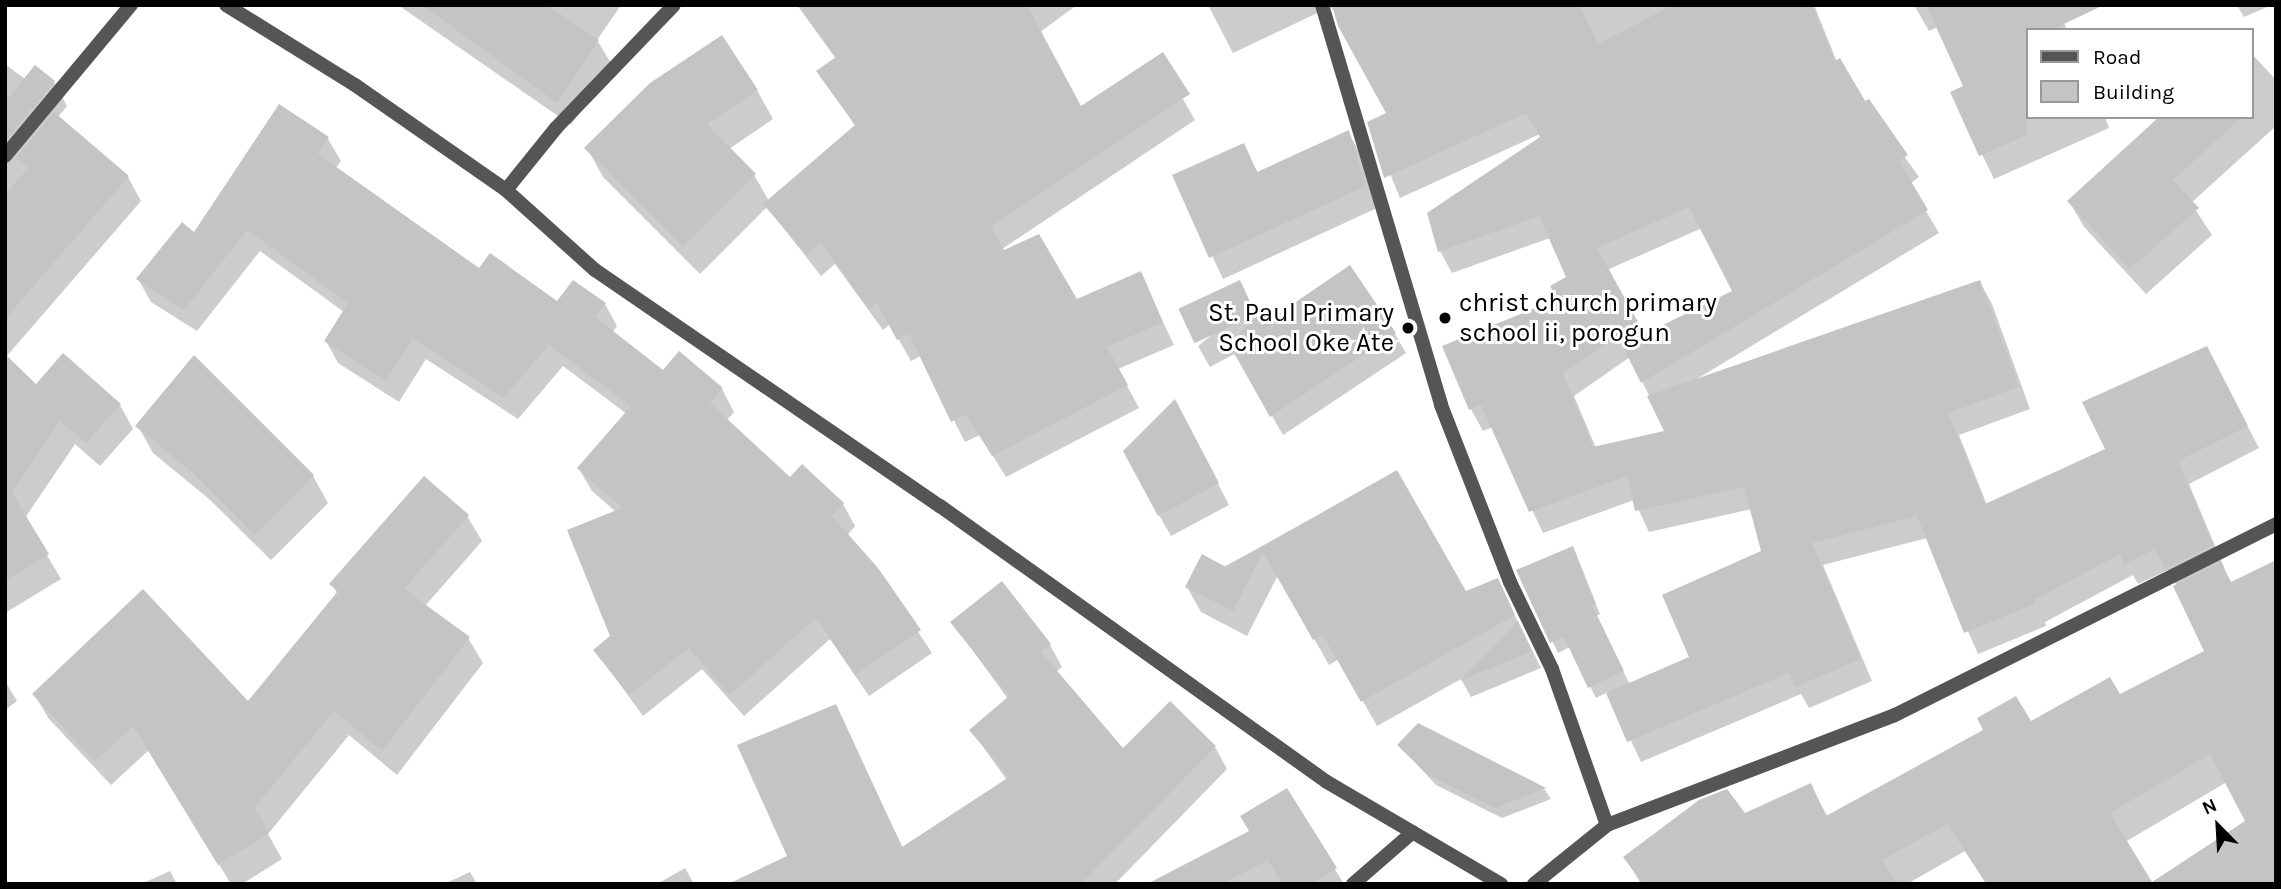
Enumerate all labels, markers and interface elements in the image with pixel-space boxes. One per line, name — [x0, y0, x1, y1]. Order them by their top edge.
legend — [2025, 28, 2253, 119]
text: Road — [2093, 45, 2141, 69]
text: Building — [2093, 80, 2174, 104]
place label: christ church primary school ii, porogun — [1459, 287, 1717, 348]
place label: St. Paul Primary School Oke Ate — [1208, 297, 1394, 358]
marker: christ church primary school ii, porogun — [1437, 310, 1453, 326]
marker: St. Paul Primary School Oke Ate — [1400, 320, 1416, 336]
north arrow — [2183, 791, 2253, 861]
text: N — [2199, 794, 2220, 820]

